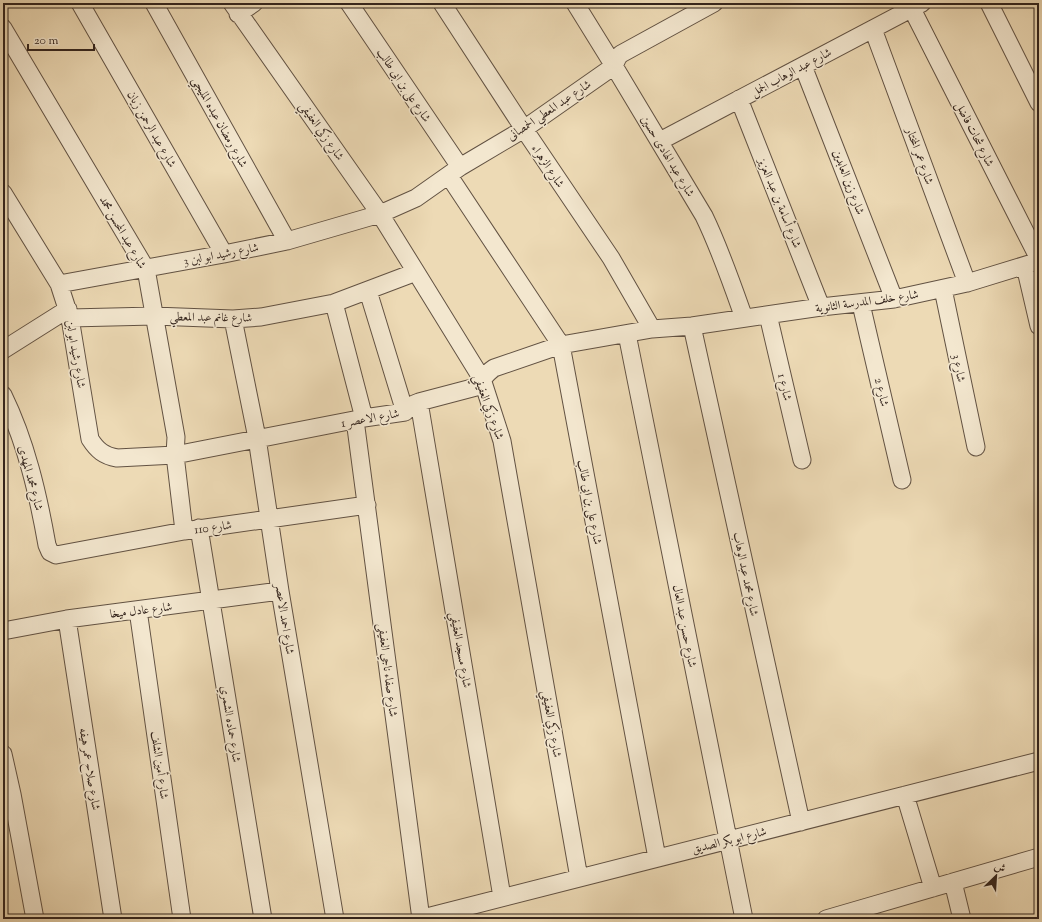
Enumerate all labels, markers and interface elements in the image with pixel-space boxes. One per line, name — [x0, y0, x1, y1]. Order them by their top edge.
scale bar — [28, 26, 94, 52]
text: 20 m — [34, 32, 59, 50]
street label: شارع عبد الوهاب الجمل — [748, 44, 836, 103]
street label: شارع على بن ابى طالب — [371, 45, 435, 127]
street label: شارع رمضان عبده المليجي — [185, 74, 252, 172]
street label: شارع عبد المعطي الحمصانى — [504, 76, 597, 147]
street label: شارع عبد الرحمن زيان — [121, 88, 180, 172]
street label: شارع زكي العفيفي — [293, 99, 348, 166]
street label: شارع شحات فاضل — [949, 99, 998, 171]
street label: شارع عبد الهادى حسين — [635, 112, 699, 201]
street label: شارع عمر المختار — [899, 125, 938, 188]
street label: شارع الزهراء — [525, 141, 568, 193]
street label: شارع زين العابدين — [826, 147, 869, 218]
street label: شارع أسامة بن عبد العزيز — [751, 154, 805, 252]
street label: شارع عبد المحسن محمد — [93, 193, 150, 273]
street label: شارع رشيد ابو لبن 3 — [182, 239, 261, 272]
street label: شارع خلف المدرسة الثانوية — [814, 286, 920, 319]
street label: شارع غانم عبد المعطي — [170, 308, 252, 330]
street label: شارع رشيد ابو لبن — [59, 319, 90, 390]
street label: شارع 3 — [945, 353, 970, 384]
street label: شارع زكي العفيفي — [466, 372, 508, 443]
street label: شارع 1 — [771, 372, 796, 403]
street label: شارع 2 — [868, 376, 893, 409]
street label: شارع الاعصر 1 — [340, 405, 401, 434]
street label: شارع محمد المهدى — [12, 444, 47, 513]
street label: شارع على بن ابى طالب — [571, 458, 606, 547]
street label: شارع 110 — [193, 516, 233, 541]
street label: شارع محمد عبد الوهاب — [726, 531, 763, 618]
street label: شارع احمد الاعصر — [268, 580, 299, 656]
street label: شارع حسن عبد العال — [666, 583, 701, 669]
street label: شارع عادل ميخا — [109, 598, 174, 625]
street label: شارع مسجد العفيفي — [443, 611, 476, 690]
street label: شارع صفاء ناجي العفيفى — [371, 622, 402, 718]
street label: شارع حماده الشمري — [214, 684, 245, 764]
street label: شارع زكي العفيفي — [534, 689, 566, 760]
street label: شارع صلاح عمر هيفه — [73, 727, 104, 812]
street label: شارع أمين الشلف — [144, 730, 173, 801]
street label: شارع ابو بكر الصديق — [690, 823, 769, 860]
north arrow — [976, 856, 1016, 896]
text: ش — [991, 858, 1008, 877]

